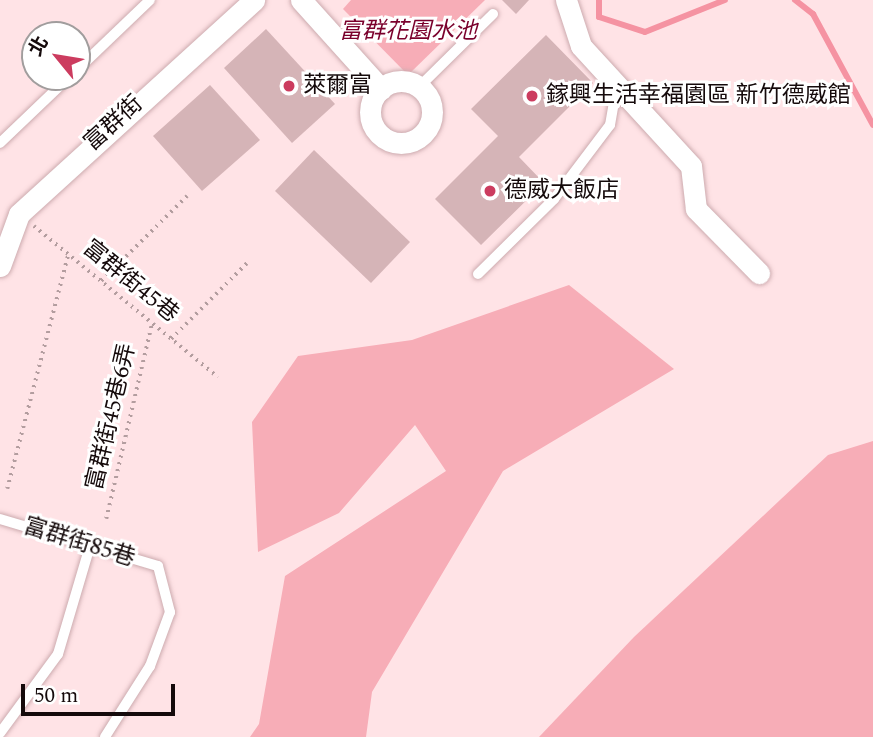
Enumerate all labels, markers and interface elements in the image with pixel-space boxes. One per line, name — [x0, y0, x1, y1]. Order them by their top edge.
park label: 富群花園水池 — [339, 18, 477, 46]
north arrow — [21, 21, 91, 91]
text: 北 — [22, 31, 56, 62]
place label: 萊爾富 — [303, 72, 372, 100]
marker: 萊爾富 — [281, 78, 297, 94]
place label: 鎵興生活幸福園區 新竹德威館 — [546, 82, 851, 110]
marker: 鎵興生活幸福園區 新竹德威館 — [524, 88, 540, 104]
street label: 富群街 — [79, 91, 149, 157]
place label: 德威大飯店 — [504, 177, 619, 205]
marker: 德威大飯店 — [482, 183, 498, 199]
street label: 富群街45巷 — [77, 235, 183, 329]
street label: 富群街45巷6弄 — [82, 341, 142, 493]
street label: 富群街85巷 — [20, 513, 138, 573]
scale bar — [24, 670, 178, 714]
text: 50 m — [34, 680, 78, 712]

